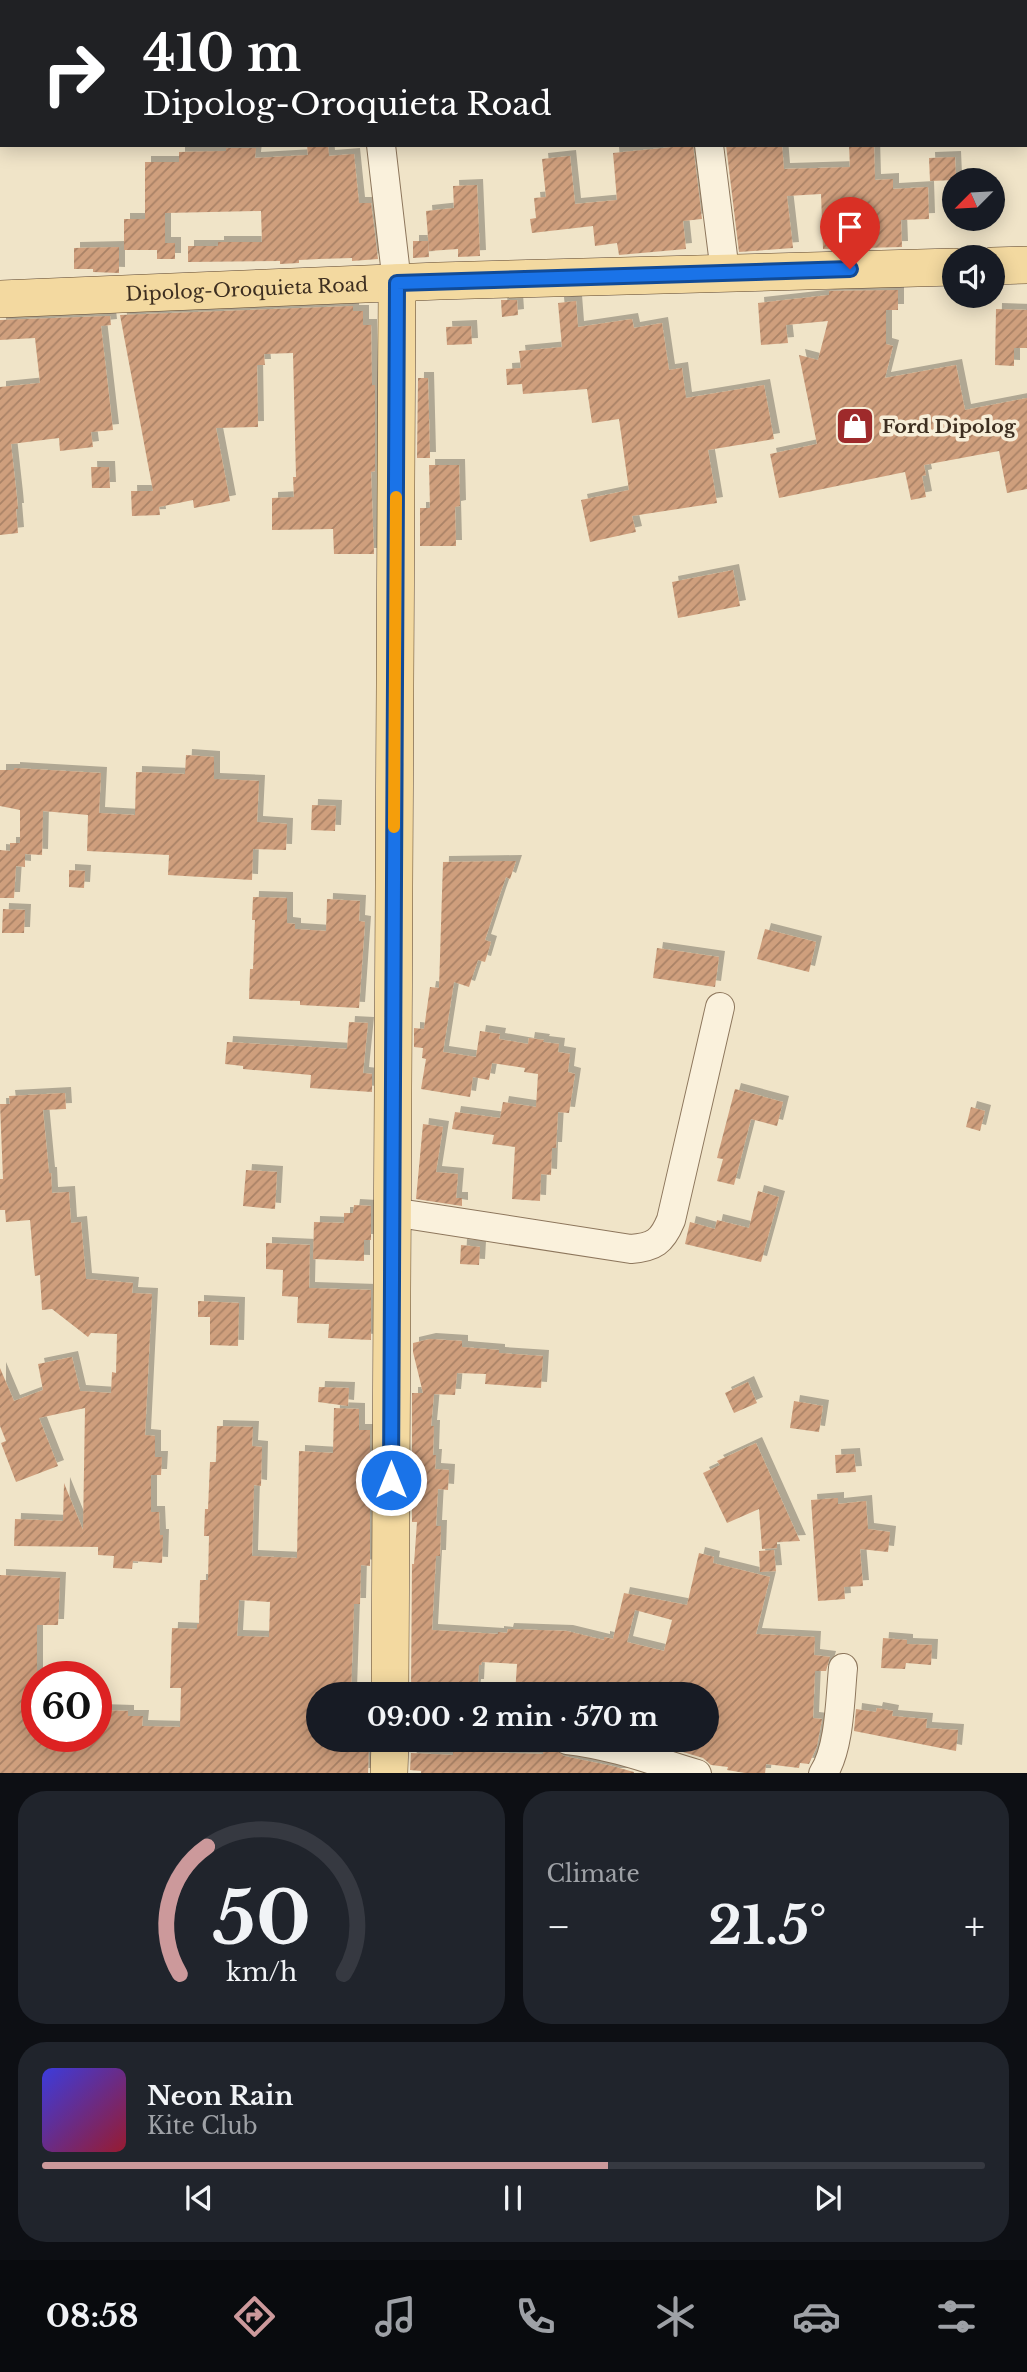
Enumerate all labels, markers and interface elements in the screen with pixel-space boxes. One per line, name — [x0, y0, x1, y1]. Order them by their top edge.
text: 410 m — [143, 23, 301, 84]
icon: right — [28, 28, 119, 119]
text: Dipolog-Oroquieta Road — [143, 84, 552, 124]
north arrow — [942, 168, 1004, 231]
map controls — [942, 168, 1005, 308]
pin — [820, 197, 880, 269]
icon: arrive — [831, 208, 869, 246]
button: sound — [942, 245, 1005, 308]
street label: Dipolog-Oroquieta Road — [125, 273, 369, 306]
shop icon: Ford Dipolog — [834, 405, 876, 447]
place label: Ford Dipolog — [882, 415, 1017, 438]
position arrow — [354, 1443, 428, 1517]
speed limit sign: 60 — [21, 1661, 112, 1752]
text: 09:00 · 2 min · 570 m — [367, 1701, 658, 1733]
text: Climate — [547, 1860, 640, 1888]
text: 50 — [212, 1873, 310, 1964]
text: 21.5° — [708, 1894, 827, 1958]
text: − — [547, 1903, 571, 1950]
text: + — [964, 1903, 985, 1950]
text: km/h — [226, 1956, 297, 1987]
text: Neon Rain — [147, 2080, 293, 2112]
text: Kite Club — [147, 2112, 258, 2140]
icon: previous — [180, 2179, 218, 2217]
icon: pause — [494, 2179, 532, 2217]
icon: next — [809, 2179, 847, 2217]
icon: directions — [230, 2292, 279, 2341]
icon: music — [371, 2292, 420, 2341]
icon: phone — [511, 2292, 560, 2341]
icon: climate — [651, 2292, 700, 2341]
icon: car — [792, 2292, 841, 2341]
icon: filters — [932, 2292, 981, 2341]
text: 08:58 — [46, 2296, 139, 2336]

